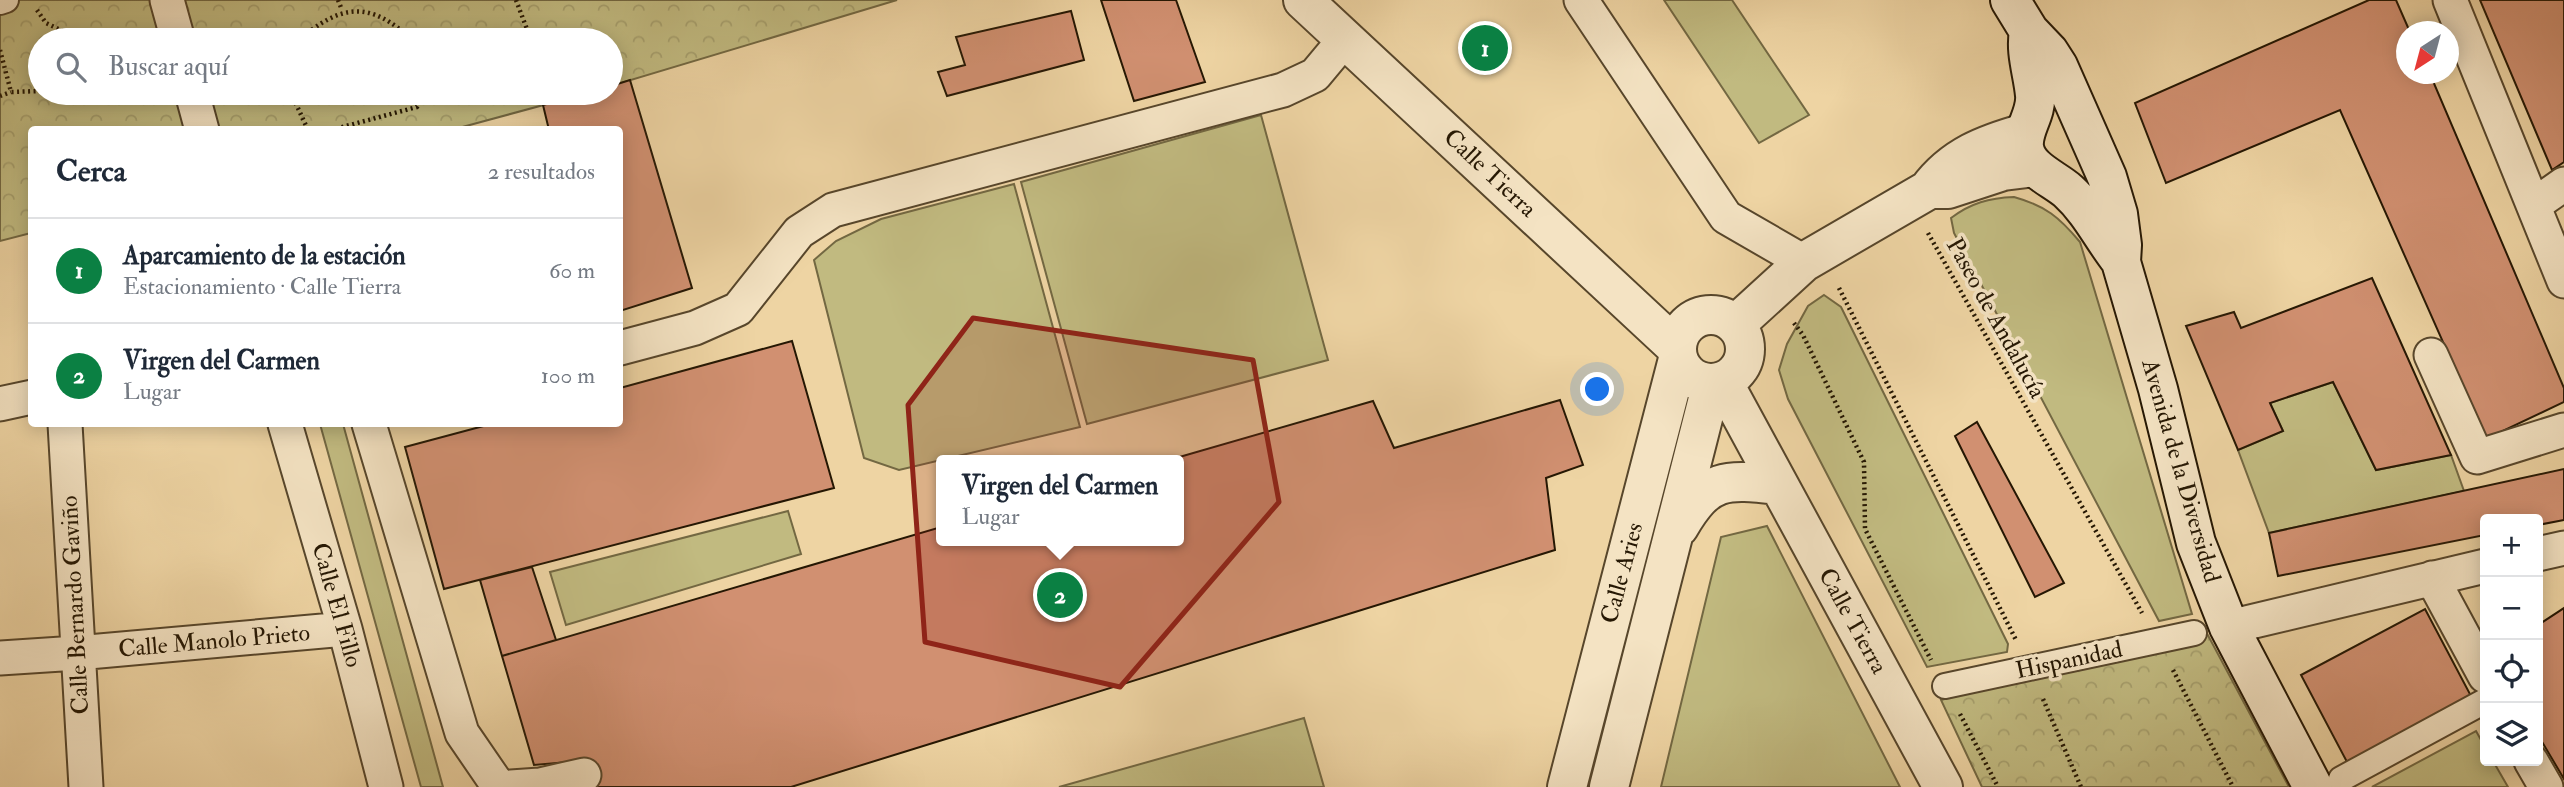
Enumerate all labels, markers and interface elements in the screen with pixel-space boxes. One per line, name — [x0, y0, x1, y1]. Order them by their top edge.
north arrow — [2396, 21, 2459, 84]
pin: 1 — [1462, 22, 1508, 74]
search box — [28, 28, 623, 105]
icon: search — [52, 48, 90, 86]
text: Buscar aquí — [108, 51, 228, 83]
street label: Calle Tierra — [1437, 122, 1544, 225]
text: Cerca — [56, 153, 126, 190]
text: 2 resultados — [488, 157, 595, 186]
street label: Paseo de Andalucía — [1939, 232, 2053, 405]
text: Aparcamiento de la estación — [123, 240, 406, 272]
text: 1 — [75, 256, 83, 285]
text: 60 m — [549, 256, 595, 285]
text: Estacionamiento · Calle Tierra — [123, 272, 401, 301]
text: Virgen del Carmen — [123, 345, 320, 377]
street label: Avenida de la Diversidad — [2134, 355, 2228, 587]
text: 2 — [73, 361, 85, 390]
text: 100 m — [541, 361, 595, 390]
your location — [1580, 372, 1614, 406]
text: Lugar — [123, 377, 181, 406]
popup — [936, 455, 1184, 546]
text: Virgen del Carmen — [962, 470, 1158, 502]
street label: Calle Bernardo Gaviño — [54, 495, 96, 715]
text: Lugar — [962, 502, 1020, 531]
map controls — [2480, 514, 2543, 766]
button: + — [2480, 514, 2543, 577]
street label: Calle Aries — [1594, 519, 1650, 627]
street label: Calle El Fillo — [304, 539, 370, 671]
street label: Calle Tierra — [1811, 563, 1895, 680]
pin: 2 — [1037, 569, 1083, 621]
button: − — [2480, 577, 2543, 640]
street label: Calle Manolo Prieto — [117, 617, 311, 665]
street label: Hispanidad — [2013, 634, 2125, 686]
button: locate — [2480, 640, 2543, 703]
button: layers — [2480, 703, 2543, 766]

